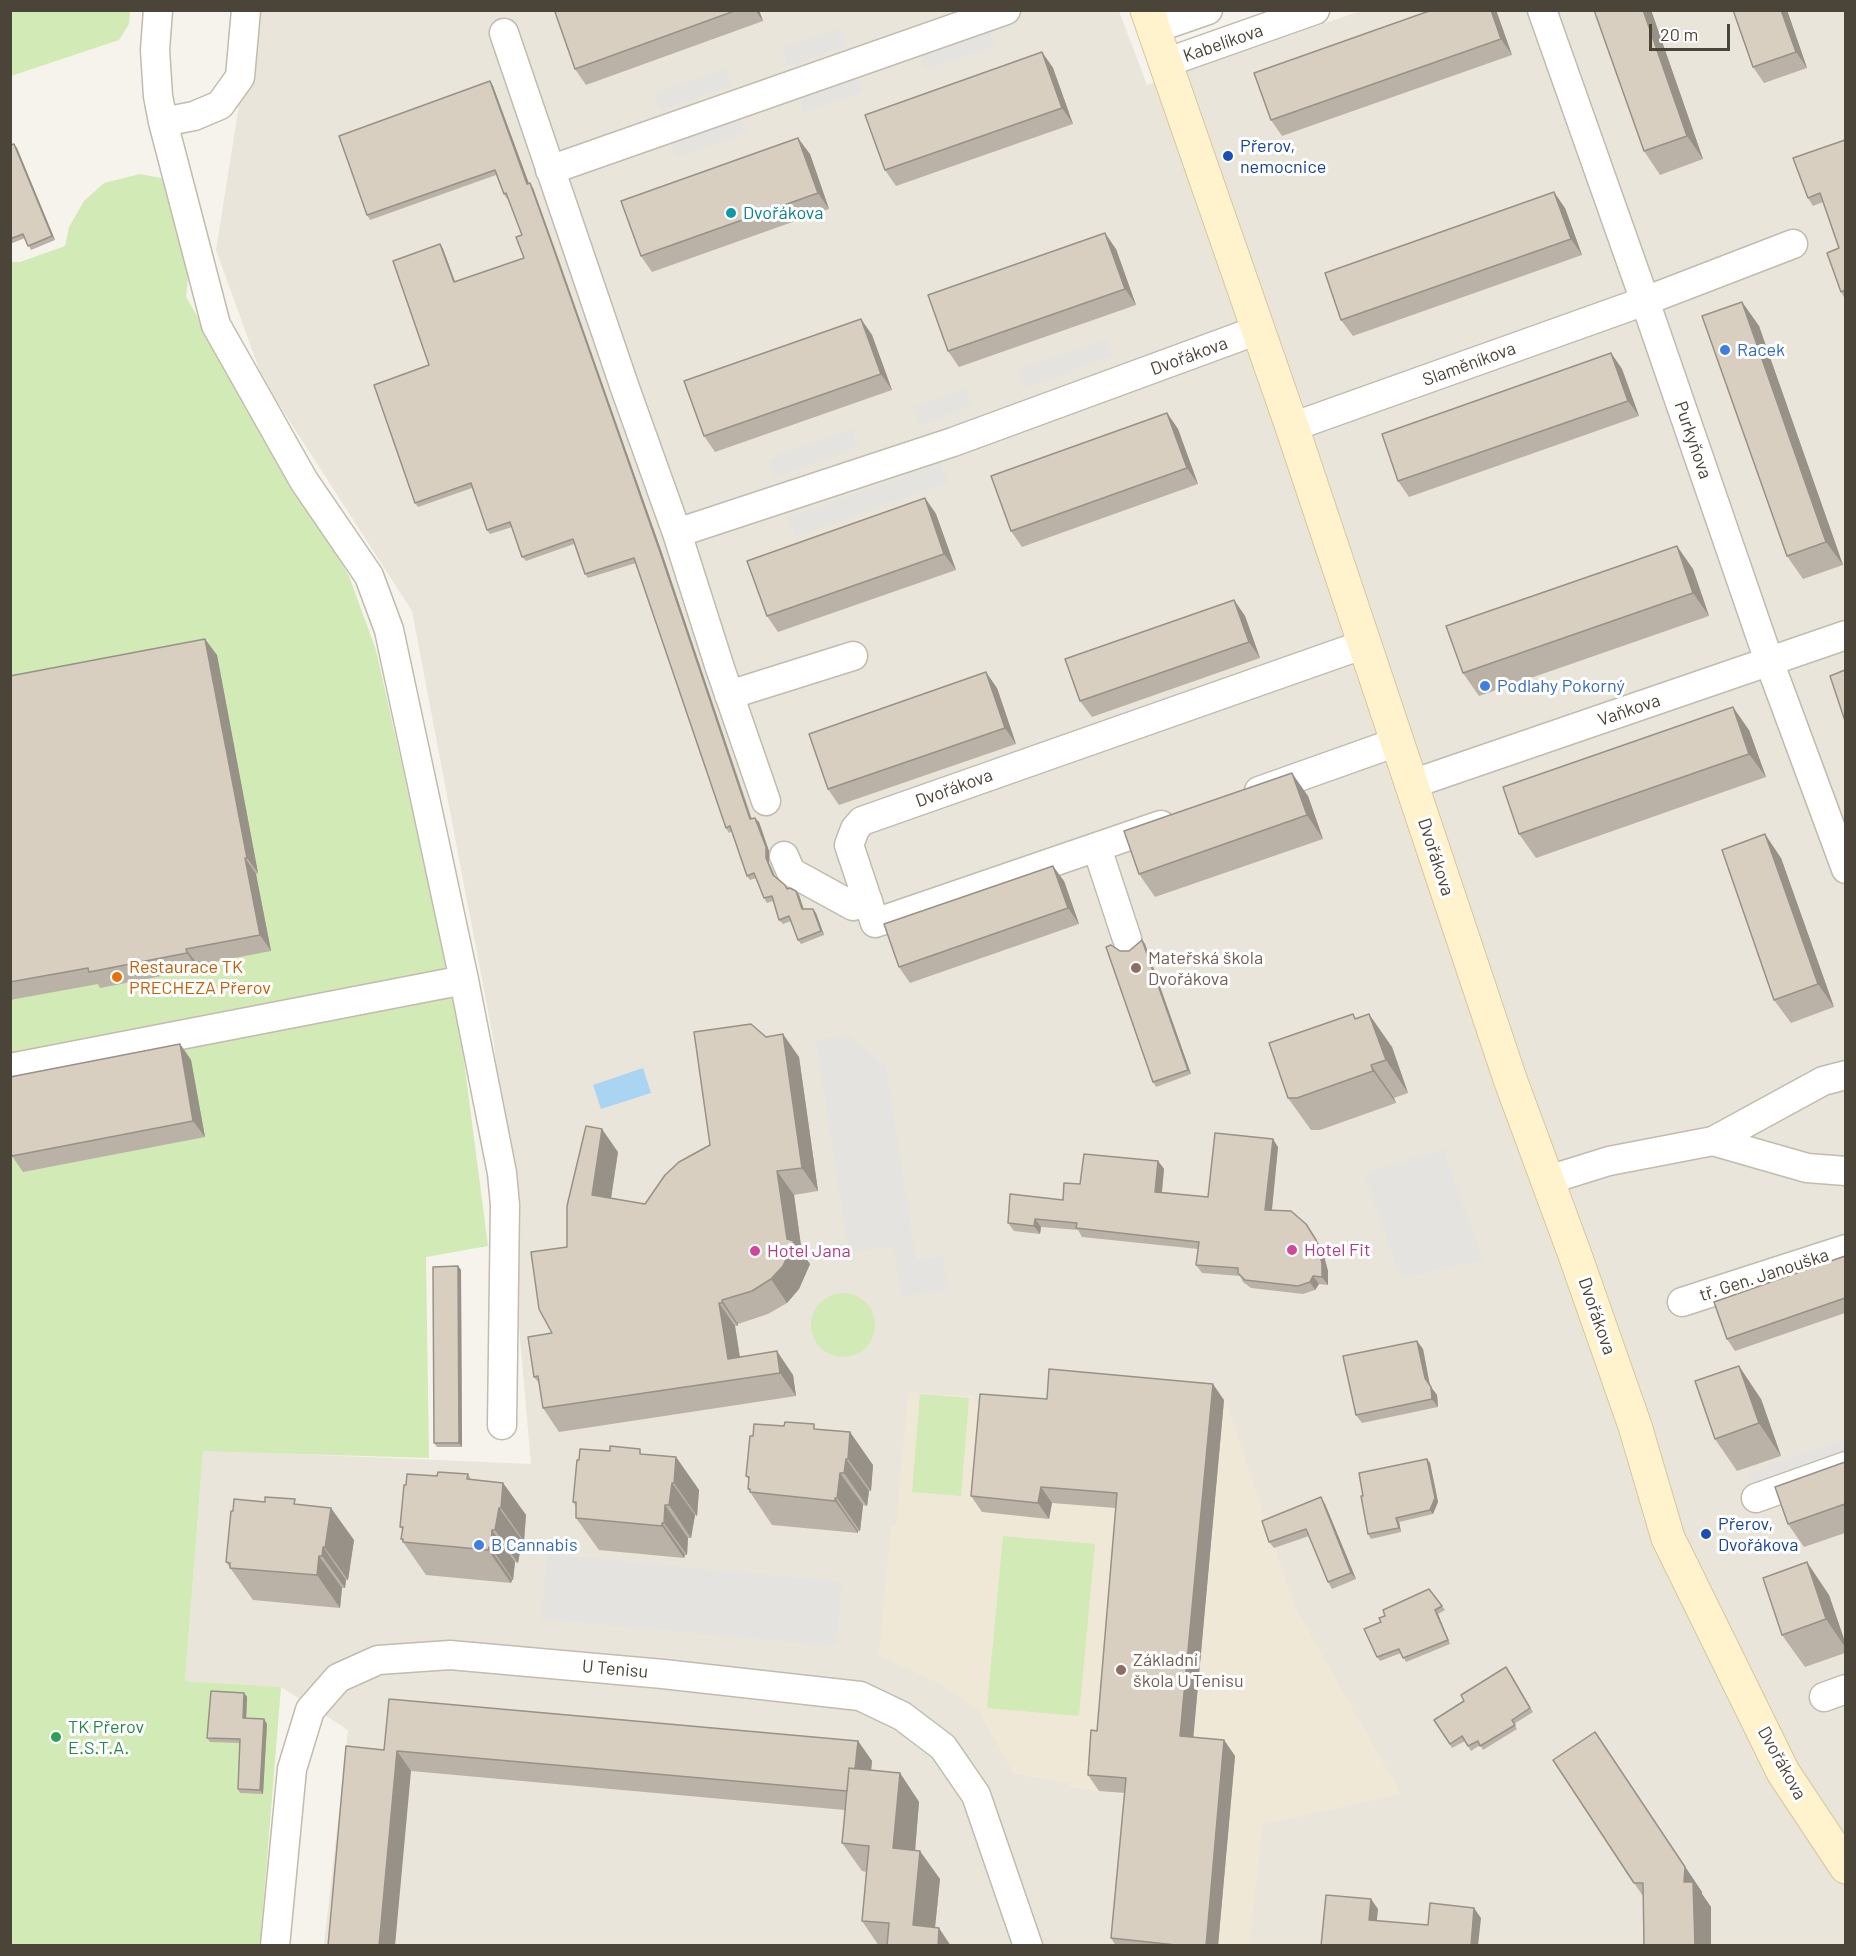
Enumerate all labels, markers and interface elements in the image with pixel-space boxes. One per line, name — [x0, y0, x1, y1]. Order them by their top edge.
scale bar — [1652, 12, 1733, 50]
street label: Kabelíkova — [1180, 19, 1266, 67]
text: 20 m — [1660, 23, 1698, 45]
place label: Přerov, nemocnice — [1240, 135, 1326, 178]
marker: Přerov, nemocnice — [1221, 149, 1235, 163]
place label: Dvořákova — [743, 202, 823, 224]
marker: Dvořákova — [724, 206, 738, 220]
street label: Dvořákova — [1148, 332, 1230, 380]
street label: Slaměníkova — [1420, 337, 1518, 391]
place label: Racek — [1737, 339, 1785, 361]
marker: Racek — [1718, 343, 1732, 357]
street label: Purkyňova — [1670, 398, 1716, 482]
place label: Podlahy Pokorný — [1497, 675, 1625, 697]
marker: Podlahy Pokorný — [1478, 679, 1492, 693]
street label: Vaňkova — [1595, 689, 1663, 731]
street label: Dvořákova — [913, 764, 995, 812]
street label: Dvořákova — [1413, 815, 1459, 899]
place label: Mateřská škola Dvořákova — [1148, 947, 1263, 990]
place label: Restaurace TK PRECHEZA Přerov — [129, 956, 271, 998]
marker: Mateřská škola Dvořákova — [1129, 961, 1143, 975]
marker: Restaurace TK PRECHEZA Přerov — [110, 970, 124, 984]
place label: Hotel Fit — [1304, 1239, 1370, 1261]
place label: Hotel Jana — [767, 1240, 851, 1262]
marker: Hotel Fit — [1285, 1243, 1299, 1257]
marker: Hotel Jana — [748, 1244, 762, 1258]
street label: tř. Gen. Janouška — [1696, 1244, 1832, 1306]
street label: Dvořákova — [1574, 1274, 1620, 1358]
place label: Přerov, Dvořákova — [1718, 1513, 1798, 1556]
marker: Přerov, Dvořákova — [1699, 1527, 1713, 1541]
place label: B Cannabis — [491, 1534, 578, 1556]
marker: B Cannabis — [472, 1538, 486, 1552]
place label: Základní škola U Tenisu — [1133, 1649, 1244, 1692]
street label: U Tenisu — [581, 1655, 649, 1683]
marker: Základní škola U Tenisu — [1114, 1663, 1128, 1677]
place label: TK Přerov E.S.T.A. — [68, 1716, 144, 1758]
street label: Dvořákova — [1753, 1723, 1811, 1803]
marker: TK Přerov E.S.T.A. — [49, 1730, 63, 1744]

